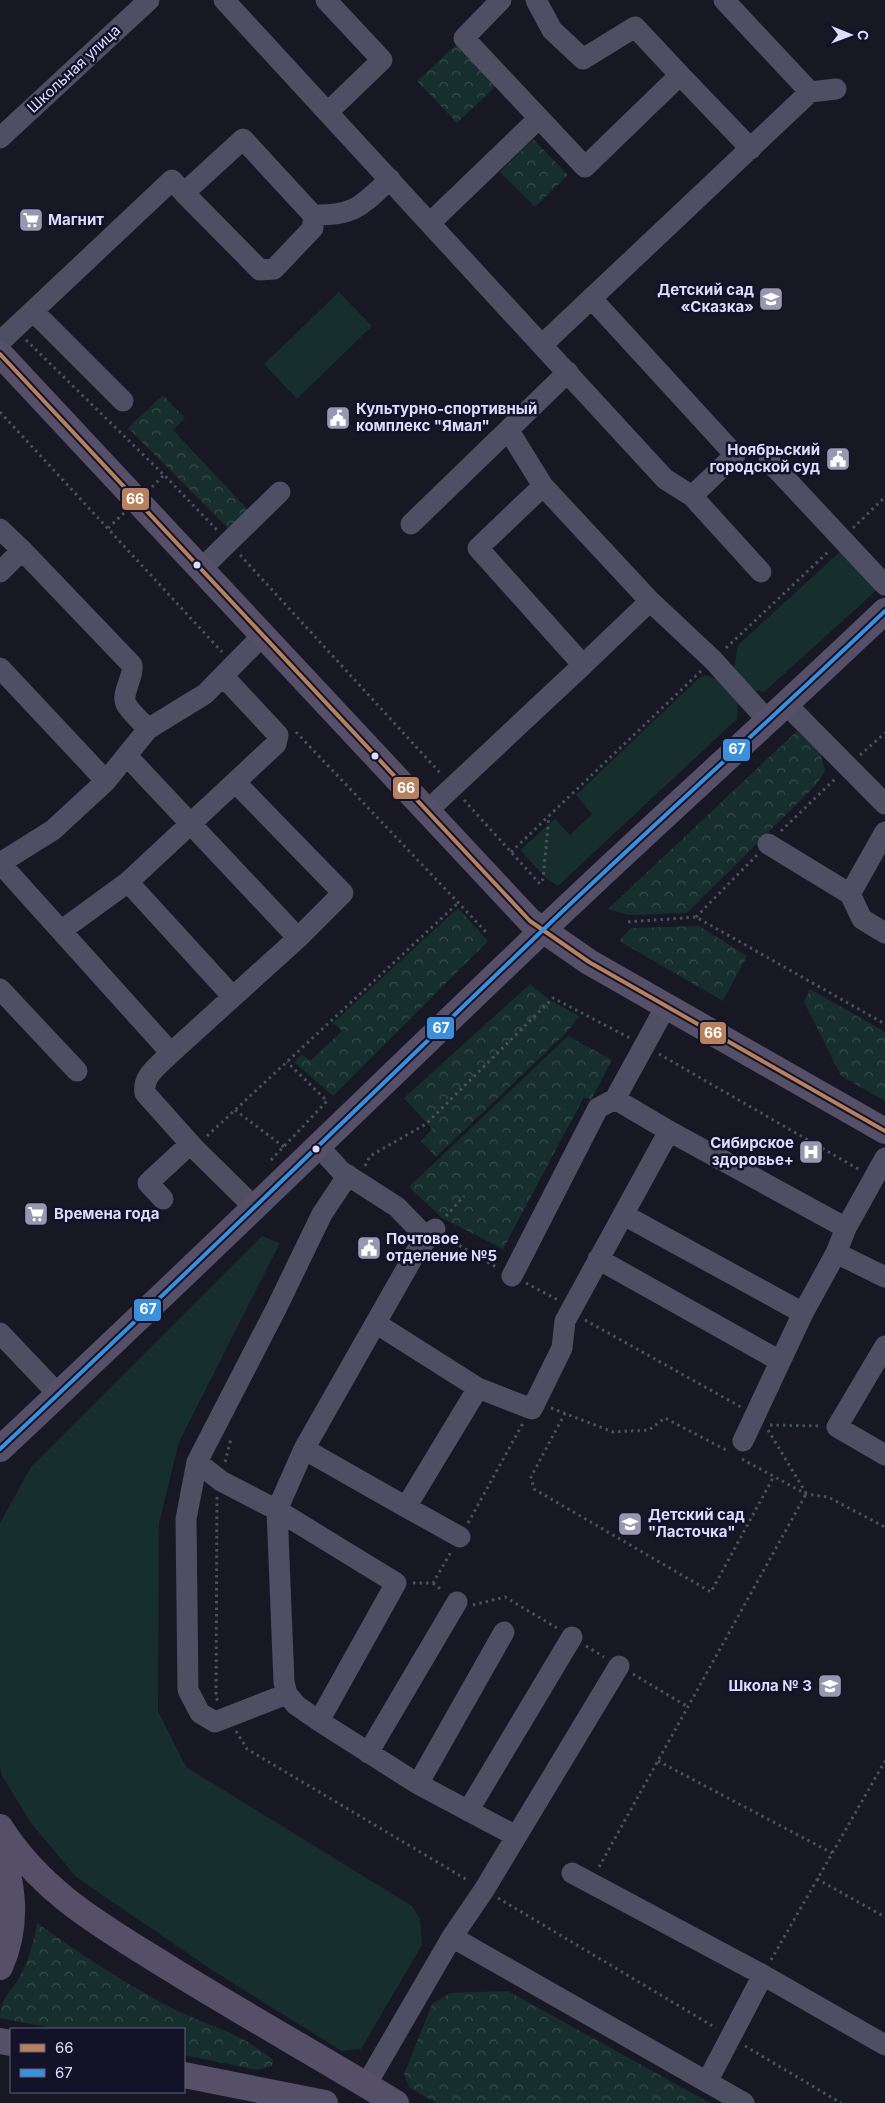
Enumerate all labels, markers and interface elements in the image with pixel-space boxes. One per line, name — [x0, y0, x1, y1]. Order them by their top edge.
north arrow — [825, 10, 875, 60]
street label: Школьная улица — [23, 21, 124, 117]
text: С — [855, 30, 872, 41]
supermarket icon: Магнит — [18, 207, 44, 233]
place label: Магнит — [48, 210, 104, 229]
place label: Детский сад «Сказка» — [657, 280, 754, 316]
school or university icon: Детский сад «Сказка» — [758, 286, 784, 312]
place label: Культурно-спортивный комплекс "Ямал" — [356, 399, 537, 435]
public building icon: Культурно-спортивный комплекс "Ямал" — [325, 405, 351, 431]
place label: Ноябрьский городской суд — [709, 440, 820, 476]
public building icon: Ноябрьский городской суд — [825, 446, 851, 472]
line badge: 66 — [121, 487, 150, 511]
text: 66 — [126, 490, 144, 507]
unlabelled marker — [192, 560, 202, 570]
line badge: 67 — [722, 738, 751, 762]
text: 67 — [728, 740, 746, 757]
unlabelled marker — [370, 751, 380, 761]
line badge: 66 — [392, 776, 420, 800]
text: 66 — [397, 779, 415, 796]
line badge: 67 — [426, 1016, 455, 1040]
text: 67 — [432, 1019, 450, 1036]
line badge: 66 — [699, 1021, 727, 1045]
text: 66 — [704, 1024, 722, 1041]
place label: Сибирское здоровье+ — [710, 1133, 794, 1169]
hospital icon: Сибирское здоровье+ — [798, 1139, 824, 1165]
unlabelled marker — [311, 1144, 321, 1154]
supermarket icon: Времена года — [23, 1201, 49, 1227]
place label: Времена года — [54, 1204, 159, 1223]
place label: Почтовое отделение №5 — [386, 1229, 497, 1265]
public building icon: Почтовое отделение №5 — [356, 1235, 382, 1261]
line badge: 67 — [133, 1298, 162, 1322]
text: 67 — [139, 1300, 157, 1317]
place label: Детский сад "Ласточка" — [648, 1505, 745, 1541]
school or university icon: Детский сад "Ласточка" — [617, 1511, 643, 1537]
school or university icon: Школа № 3 — [817, 1673, 843, 1699]
place label: Школа № 3 — [728, 1676, 812, 1695]
legend — [10, 2028, 185, 2093]
text: 66 — [55, 2038, 74, 2057]
text: 67 — [55, 2063, 73, 2082]

